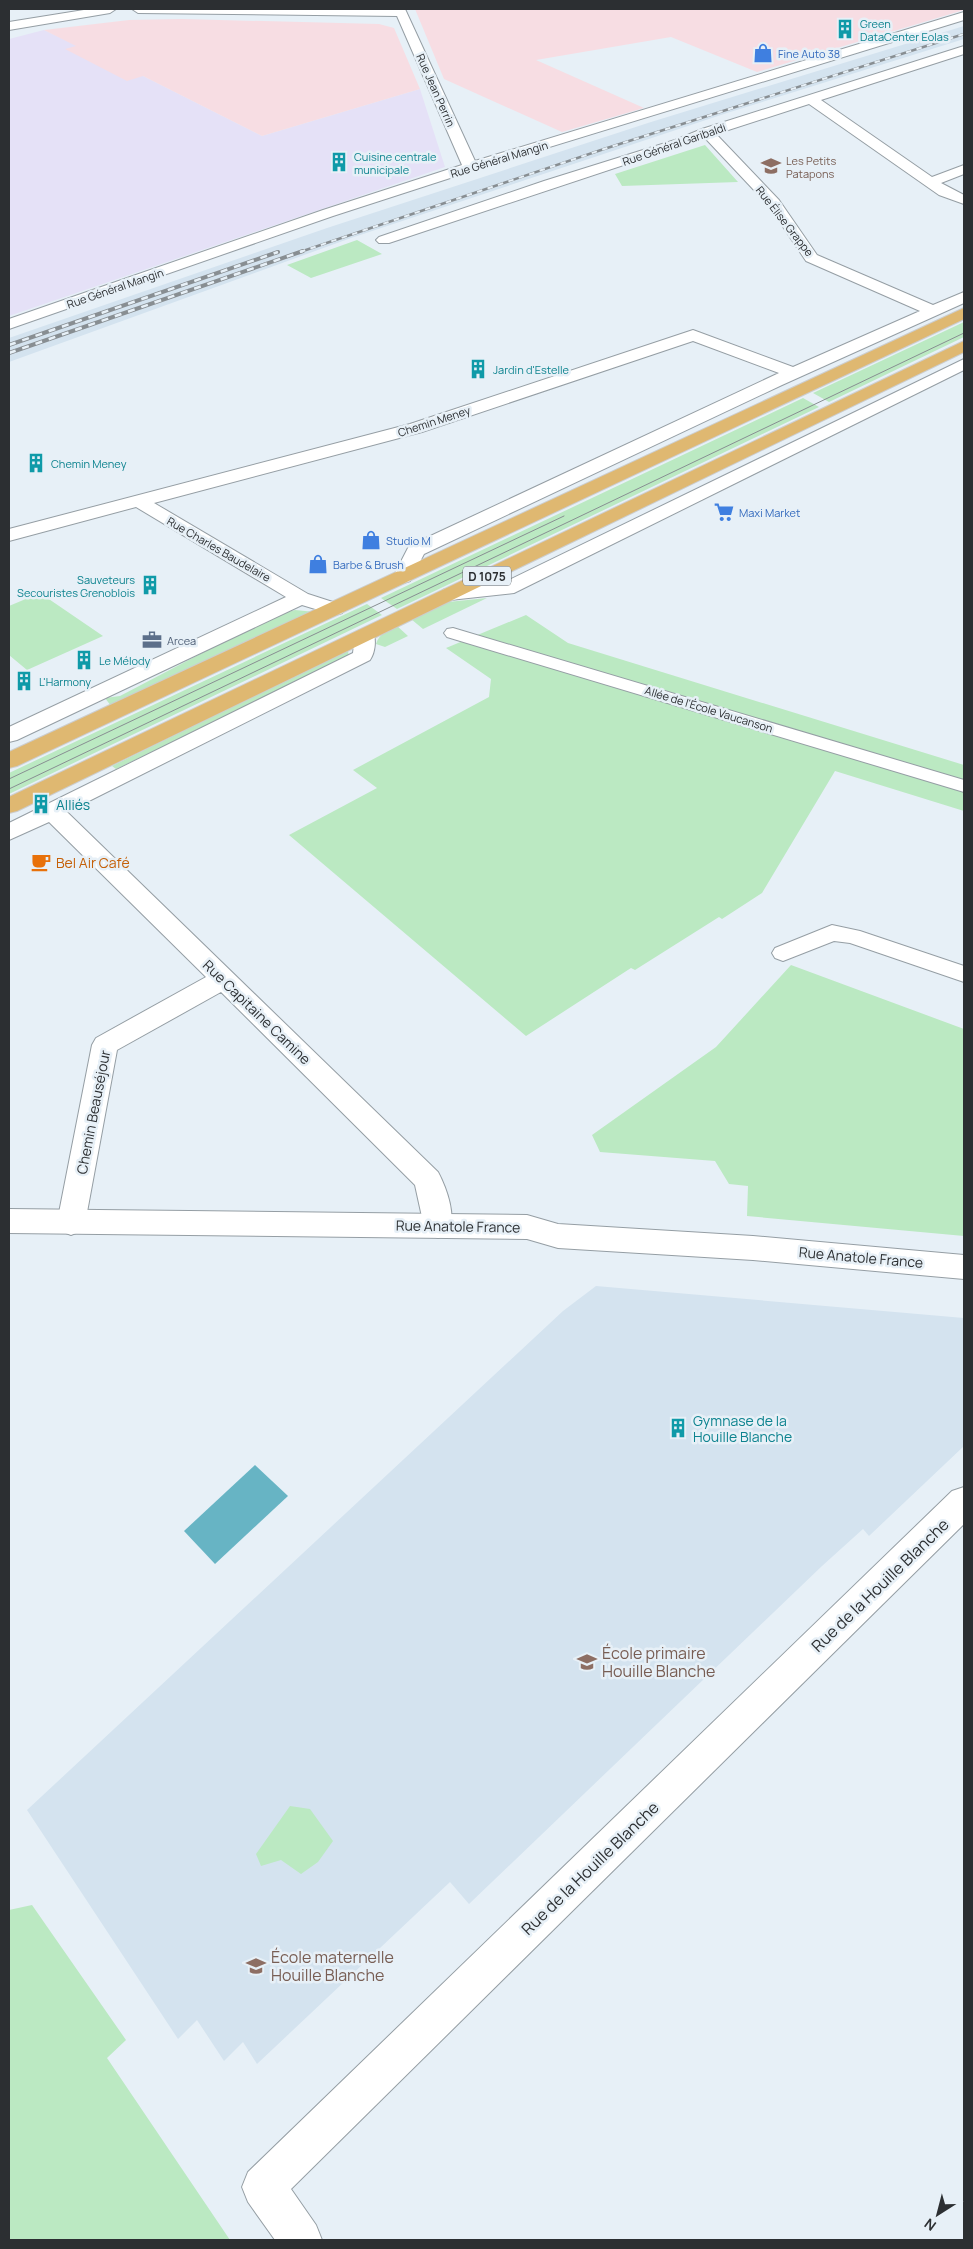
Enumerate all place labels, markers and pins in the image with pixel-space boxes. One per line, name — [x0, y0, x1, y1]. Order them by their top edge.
place label: Green DataCenter Eolas — [860, 16, 949, 44]
building icon: Green DataCenter Eolas — [834, 18, 856, 40]
shop icon: Fine Auto 38 — [752, 42, 774, 64]
place label: Fine Auto 38 — [778, 46, 840, 61]
place label: Cuisine centrale municipale — [354, 149, 437, 177]
building icon: Cuisine centrale municipale — [328, 151, 350, 173]
place label: Les Petits Patapons — [786, 153, 836, 181]
school or university icon: Les Petits Patapons — [760, 155, 782, 177]
building icon: Jardin d'Estelle — [467, 358, 489, 380]
place label: Jardin d'Estelle — [493, 362, 570, 377]
building icon: Chemin Meney — [25, 452, 47, 474]
place label: Chemin Meney — [51, 456, 127, 471]
supermarket icon: Maxi Market — [713, 501, 735, 523]
place label: Maxi Market — [739, 505, 800, 520]
shop icon: Studio M — [360, 529, 382, 551]
place label: Studio M — [386, 533, 431, 548]
shop icon: Barbe & Brush — [307, 553, 329, 575]
place label: Barbe & Brush — [333, 557, 404, 572]
place label: Sauveteurs Secouristes Grenoblois — [17, 572, 135, 600]
building icon: Sauveteurs Secouristes Grenoblois — [139, 574, 161, 596]
office icon: Arcea — [141, 629, 163, 651]
place label: Arcea — [167, 633, 196, 648]
building icon: Le Mélody — [73, 649, 95, 671]
place label: Le Mélody — [99, 653, 151, 668]
building icon: L'Harmony — [13, 670, 35, 692]
place label: L'Harmony — [39, 674, 91, 689]
building icon: Alliés — [30, 793, 52, 815]
place label: Alliés — [56, 795, 90, 814]
cafe icon: Bel Air Café — [30, 851, 52, 873]
place label: Bel Air Café — [56, 853, 130, 872]
place label: Gymnase de la Houille Blanche — [693, 1411, 792, 1446]
building icon: Gymnase de la Houille Blanche — [667, 1417, 689, 1439]
place label: École primaire Houille Blanche — [602, 1642, 715, 1682]
school or university icon: École primaire Houille Blanche — [576, 1651, 598, 1673]
place label: École maternelle Houille Blanche — [271, 1946, 394, 1986]
school or university icon: École maternelle Houille Blanche — [245, 1955, 267, 1977]

